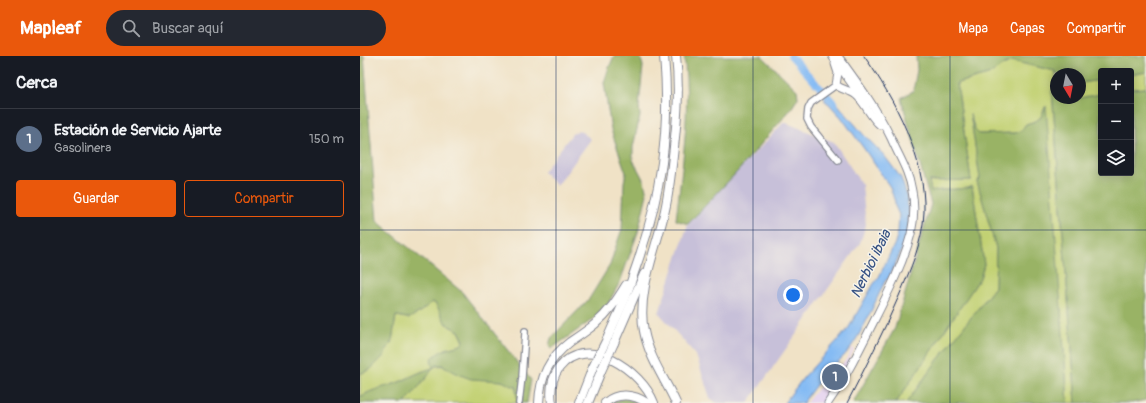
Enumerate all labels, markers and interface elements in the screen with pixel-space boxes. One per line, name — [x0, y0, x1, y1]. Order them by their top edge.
search box — [106, 10, 386, 46]
text: Mapleaf — [20, 16, 82, 40]
icon: search — [120, 17, 142, 39]
text: Buscar aquí — [152, 19, 224, 38]
text: Mapa — [958, 20, 988, 37]
text: Capas — [1010, 20, 1045, 37]
text: Compartir — [1067, 20, 1126, 37]
north arrow — [1050, 68, 1086, 104]
map controls — [1098, 68, 1134, 176]
button: + — [1098, 68, 1134, 104]
text: Cerca — [16, 72, 57, 93]
button: − — [1098, 104, 1134, 140]
text: Estación de Servicio Ajarte — [54, 121, 221, 140]
text: 1 — [26, 131, 32, 147]
text: 150 m — [309, 131, 344, 147]
text: Gasolinera — [54, 140, 111, 156]
button: layers — [1098, 140, 1134, 176]
button: Guardar — [16, 180, 176, 217]
button: Compartir — [184, 180, 344, 217]
water label: Nerbioi ibaia — [846, 226, 896, 301]
your location — [783, 285, 803, 305]
pin: 1 — [822, 362, 848, 392]

